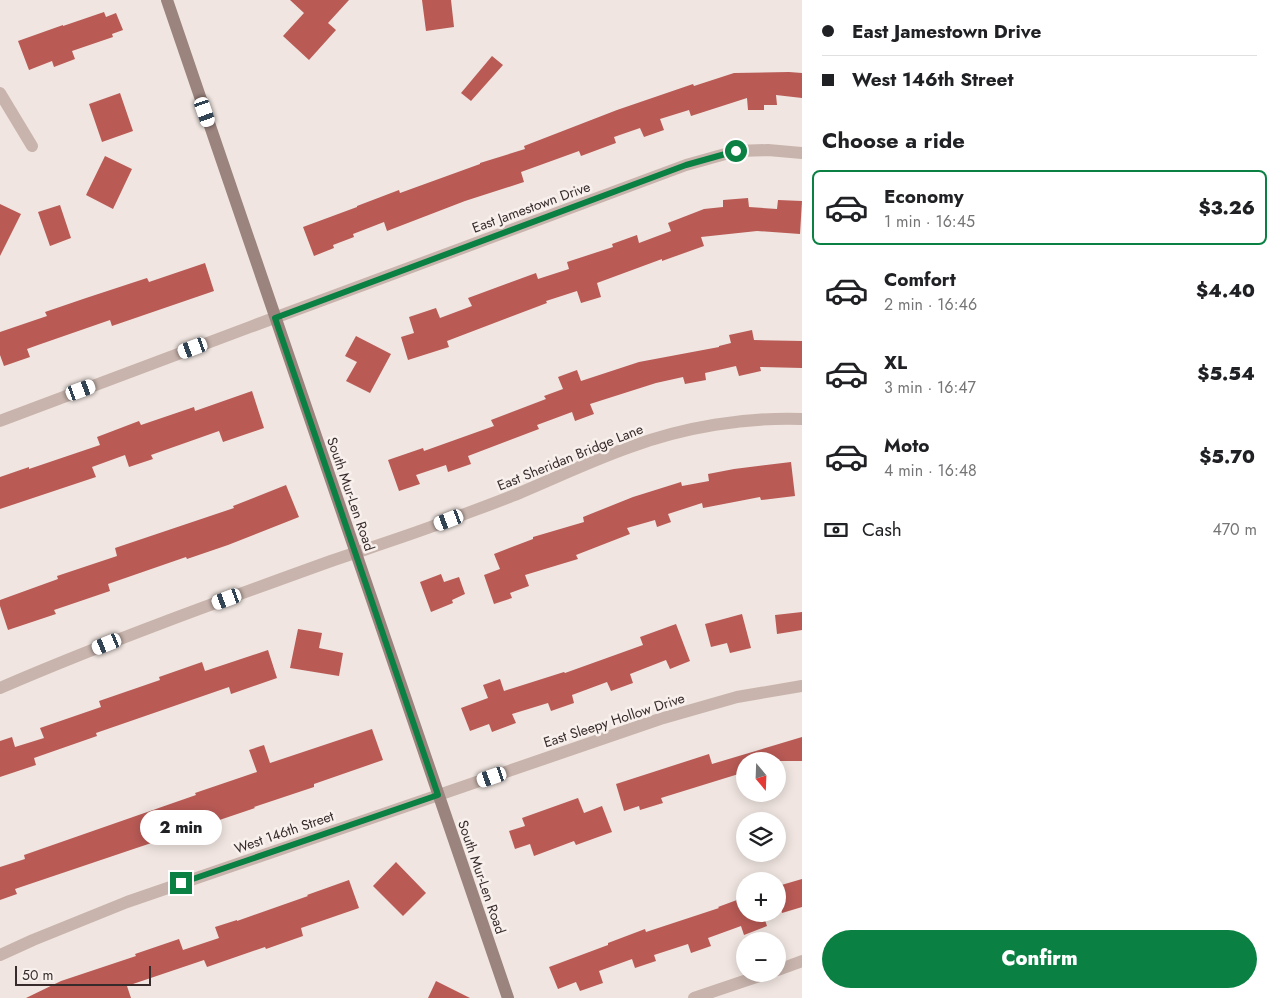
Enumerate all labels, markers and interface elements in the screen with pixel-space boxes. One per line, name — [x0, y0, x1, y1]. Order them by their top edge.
text: East Jamestown Drive — [852, 18, 1041, 45]
text: West 146th Street — [852, 66, 1013, 93]
car — [193, 95, 216, 129]
text: Choose a ride — [822, 124, 965, 156]
route start — [725, 140, 747, 162]
street label: East Jamestown Drive — [469, 176, 593, 238]
text: Economy — [884, 183, 964, 210]
icon: car — [824, 185, 869, 230]
text: $3.26 — [1199, 194, 1255, 221]
text: 1 min · 16:45 — [884, 210, 975, 233]
text: Comfort — [884, 266, 956, 293]
icon: car — [824, 268, 869, 313]
text: $4.40 — [1196, 277, 1255, 304]
text: 2 min · 16:46 — [884, 293, 977, 316]
car — [176, 336, 209, 360]
text: XL — [884, 349, 907, 376]
icon: car — [824, 351, 869, 396]
text: $5.54 — [1197, 360, 1255, 387]
text: 3 min · 16:47 — [884, 376, 976, 399]
car — [64, 378, 97, 402]
street label: East Sheridan Bridge Lane — [494, 419, 646, 495]
text: Moto — [884, 432, 929, 459]
street label: South Mur-Len Road — [322, 434, 380, 554]
icon: car — [824, 434, 869, 479]
text: $5.70 — [1199, 443, 1255, 470]
text: 4 min · 16:48 — [884, 459, 977, 482]
car — [432, 508, 465, 532]
icon: cash — [822, 516, 850, 544]
text: Cash — [862, 516, 902, 543]
text: 470 m — [1212, 518, 1257, 541]
car — [210, 587, 243, 611]
car — [90, 631, 123, 657]
street label: East Sleepy Hollow Drive — [541, 688, 687, 752]
north arrow — [736, 752, 786, 802]
map controls — [736, 752, 786, 982]
car — [475, 765, 508, 789]
street label: West 146th Street — [232, 805, 337, 858]
callout: 2 min — [140, 810, 222, 846]
button: layers — [736, 812, 786, 862]
text: 2 min — [160, 816, 202, 839]
street label: South Mur-Len Road — [453, 817, 511, 937]
route end — [170, 872, 192, 894]
button: + — [736, 872, 786, 922]
button: Confirm — [822, 930, 1257, 988]
button: − — [736, 932, 786, 982]
scale bar — [15, 963, 151, 986]
text: 50 m — [22, 965, 53, 985]

